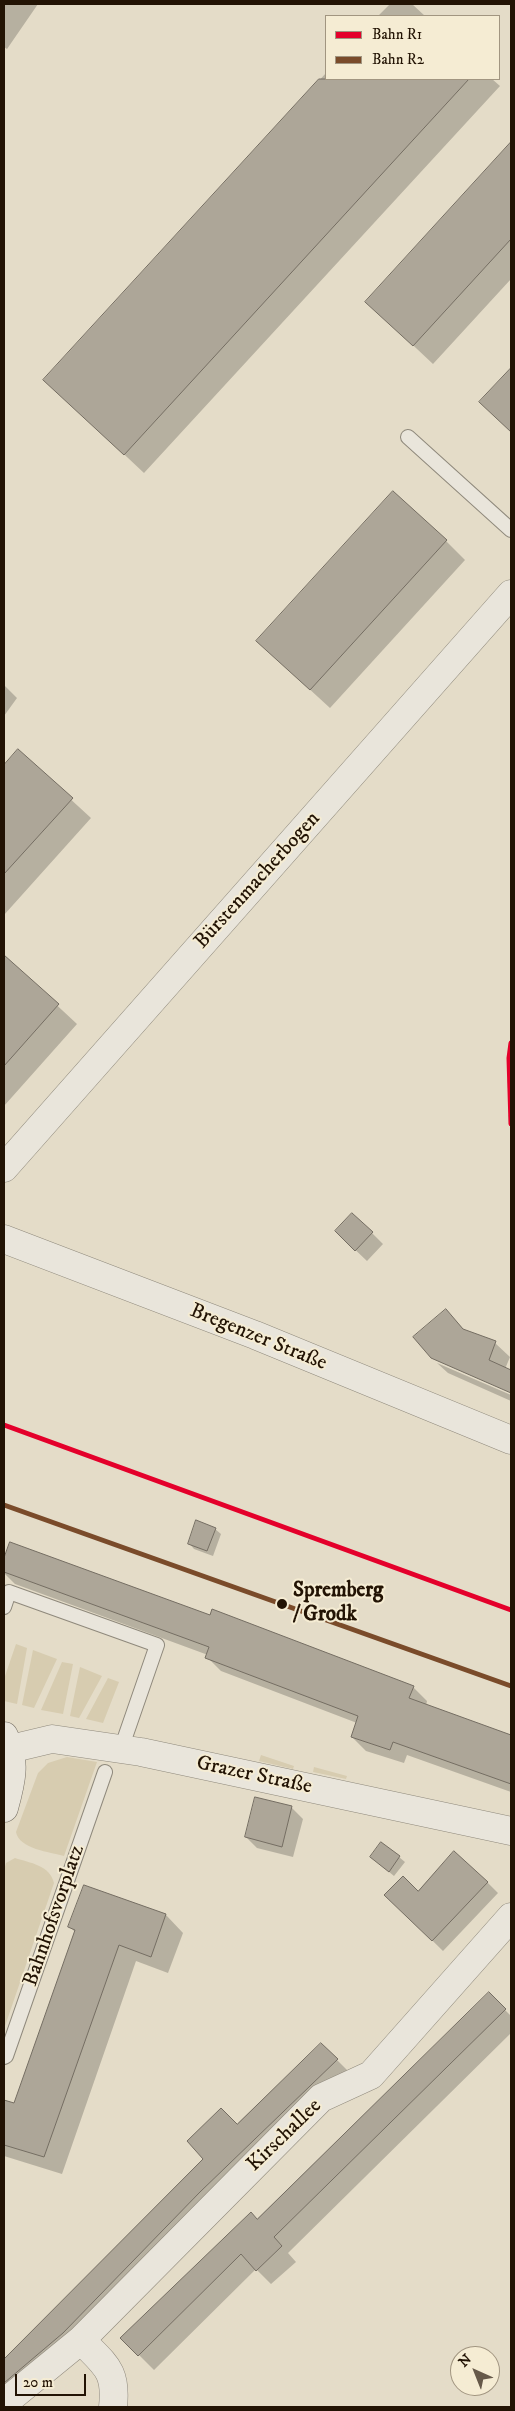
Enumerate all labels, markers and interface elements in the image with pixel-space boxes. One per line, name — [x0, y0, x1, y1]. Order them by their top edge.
legend — [325, 15, 500, 80]
text: Bahn R1 — [372, 25, 422, 44]
text: Bahn R2 — [372, 50, 424, 69]
street label: Bürstenmacherbogen — [190, 807, 326, 955]
street label: Bregenzer Straße — [186, 1299, 330, 1377]
place label: Spremberg / Grodk — [293, 1579, 383, 1629]
marker: Spremberg / Grodk — [275, 1597, 289, 1611]
street label: Grazer Straße — [194, 1751, 314, 1801]
street label: Bahnhofsvorplatz — [19, 1842, 91, 1990]
street label: Kirschallee — [242, 2094, 328, 2178]
north arrow — [450, 2346, 500, 2396]
text: N — [455, 2350, 476, 2371]
scale bar — [18, 2364, 89, 2396]
text: 20 m — [23, 2373, 53, 2392]

